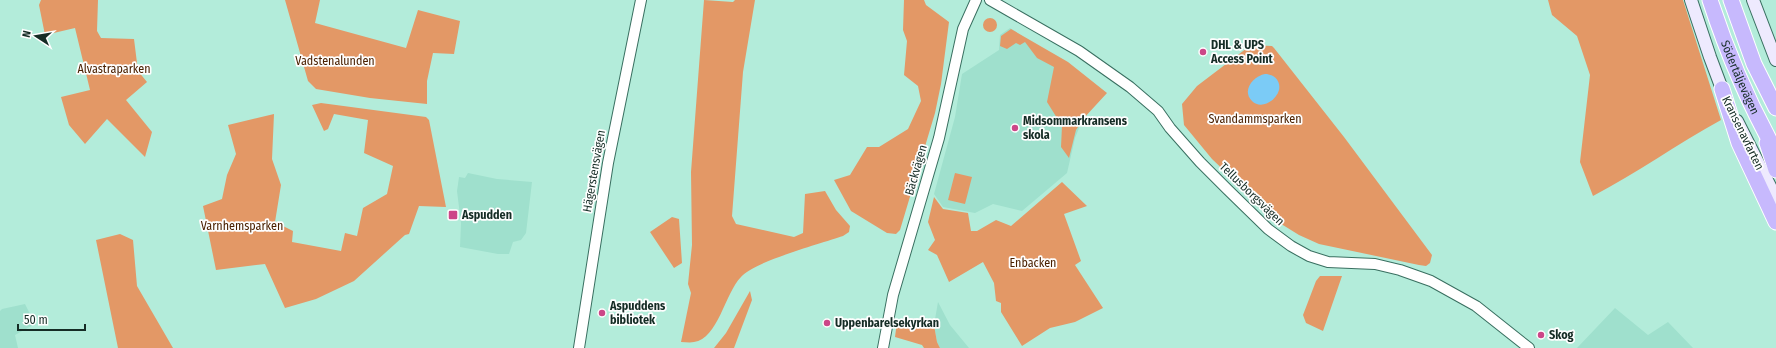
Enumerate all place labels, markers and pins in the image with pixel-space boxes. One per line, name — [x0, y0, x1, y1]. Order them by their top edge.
place label: DHL & UPS Access Point — [1210, 38, 1273, 66]
marker: DHL & UPS Access Point — [1198, 47, 1208, 57]
place label: Midsommarkransens skola — [1023, 114, 1128, 142]
marker: Midsommarkransens skola — [1010, 123, 1020, 133]
place label: Aspudden — [461, 208, 512, 222]
marker: Aspudden — [447, 209, 459, 221]
place label: Aspuddens bibliotek — [609, 299, 666, 327]
marker: Aspuddens bibliotek — [597, 308, 607, 318]
place label: Uppenbarelsekyrkan — [835, 316, 939, 330]
marker: Uppenbarelsekyrkan — [822, 318, 832, 328]
place label: Skog — [1549, 328, 1574, 342]
marker: Skog — [1536, 330, 1546, 340]

